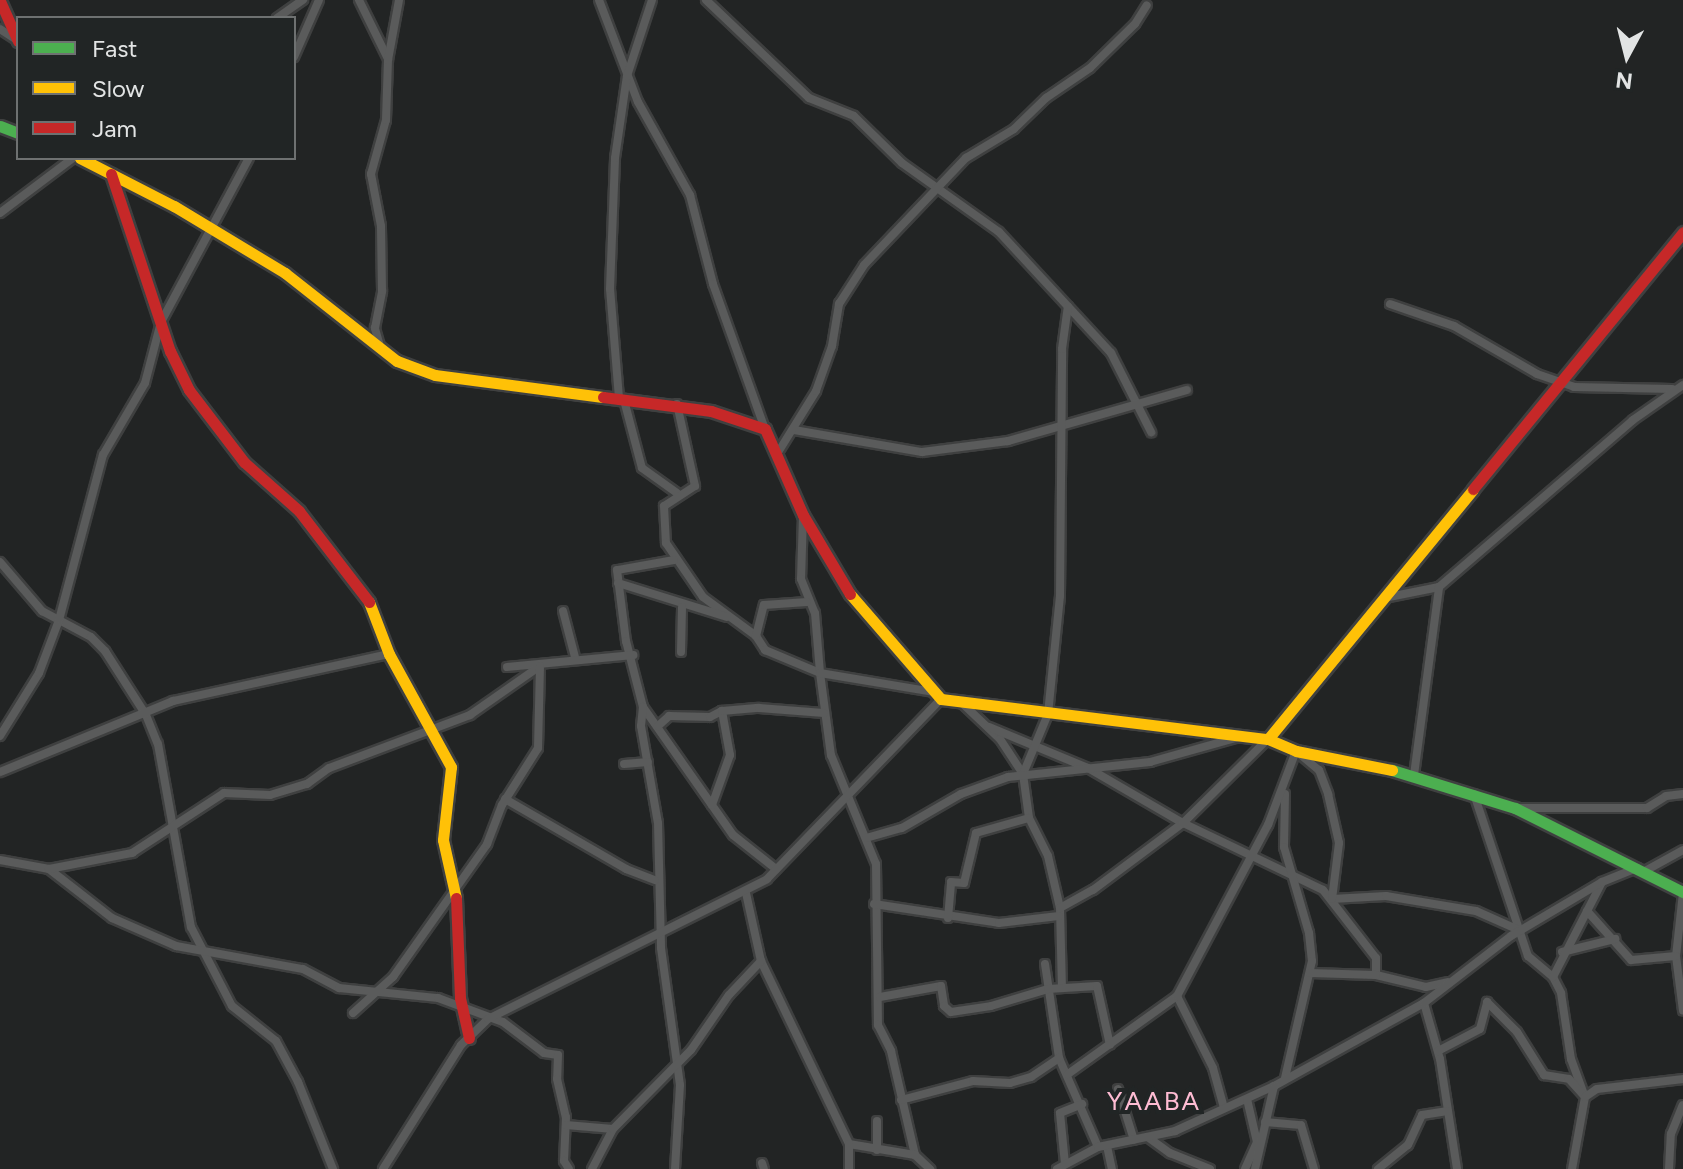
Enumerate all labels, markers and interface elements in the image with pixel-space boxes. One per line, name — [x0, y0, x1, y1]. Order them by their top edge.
legend — [16, 16, 296, 160]
north arrow — [1587, 16, 1667, 96]
text: Fast — [92, 34, 137, 63]
text: N — [1614, 66, 1634, 95]
text: Slow — [92, 74, 144, 103]
text: Jam — [92, 114, 137, 143]
district label: YAABA — [1107, 1086, 1201, 1118]

